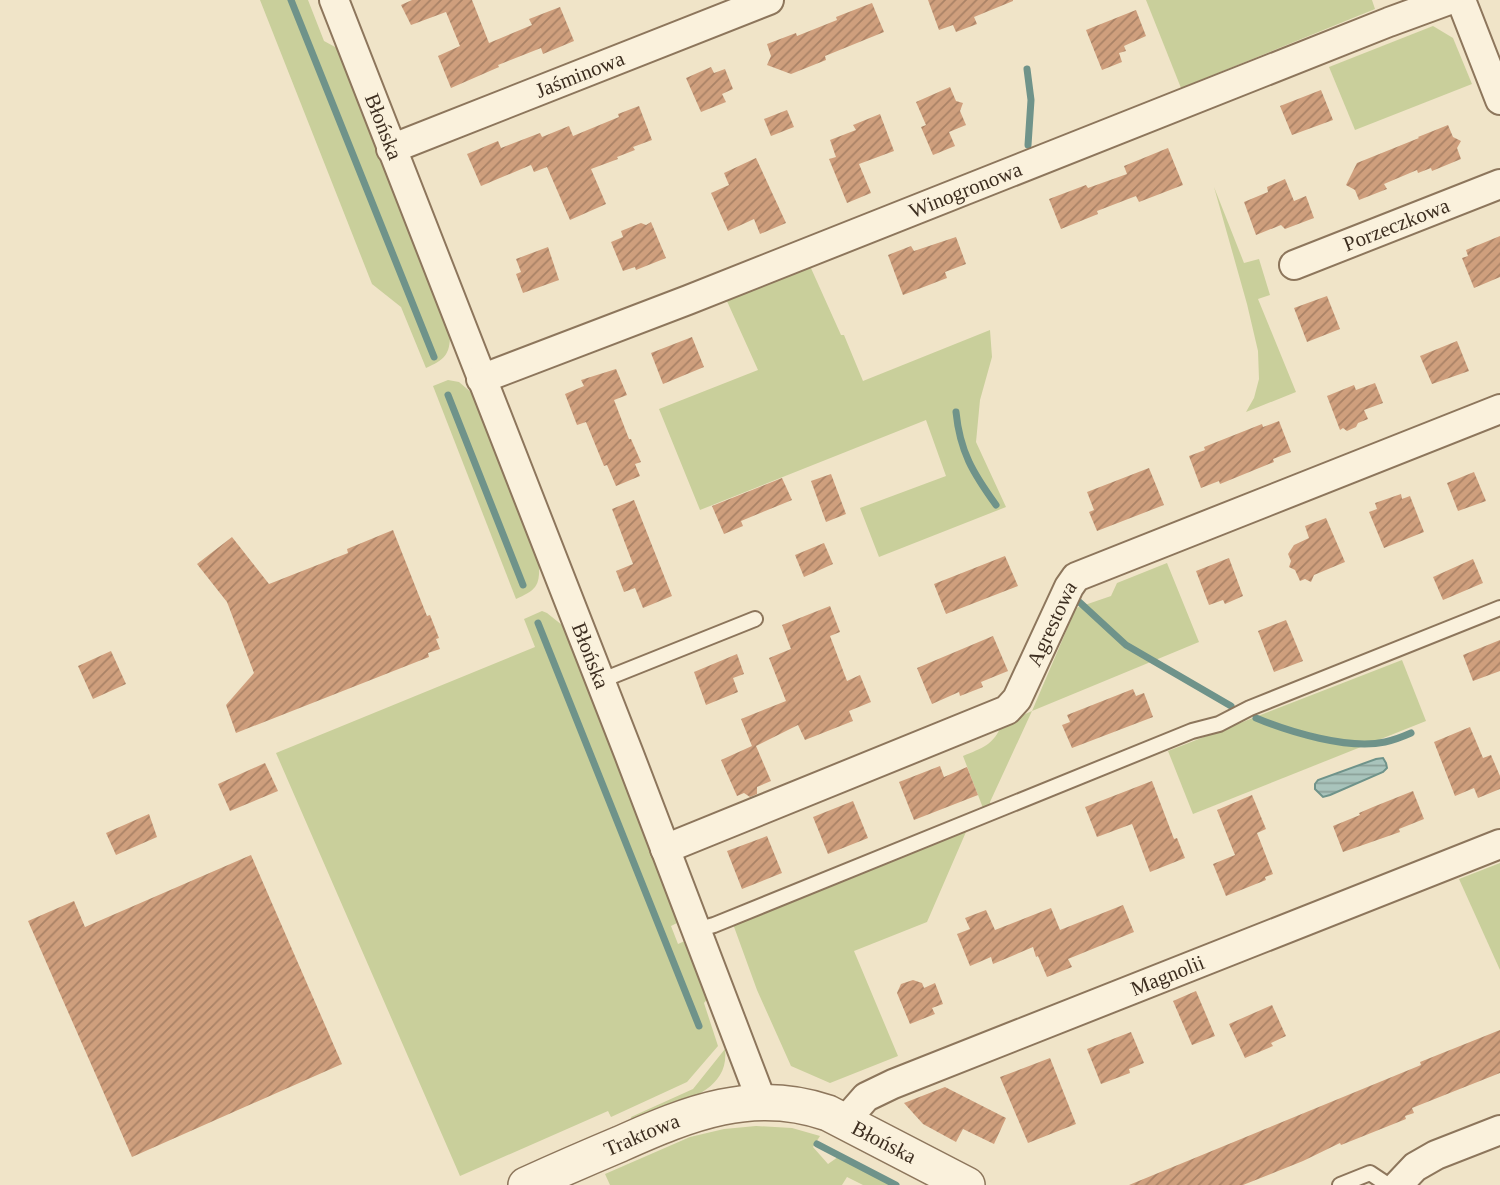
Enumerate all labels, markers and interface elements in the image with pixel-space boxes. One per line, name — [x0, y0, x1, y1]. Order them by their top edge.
street label: Jaśminowa — [532, 46, 628, 103]
street label: Błońska — [360, 90, 408, 164]
street label: Winogronowa — [906, 157, 1026, 223]
street label: Porzeczkowa — [1340, 193, 1454, 256]
street label: Agrestowa — [1022, 575, 1082, 670]
street label: Błońska — [567, 619, 614, 693]
street label: Magnolii — [1127, 950, 1208, 1001]
street label: Traktowa — [600, 1108, 683, 1161]
street label: Błońska — [848, 1116, 921, 1169]

